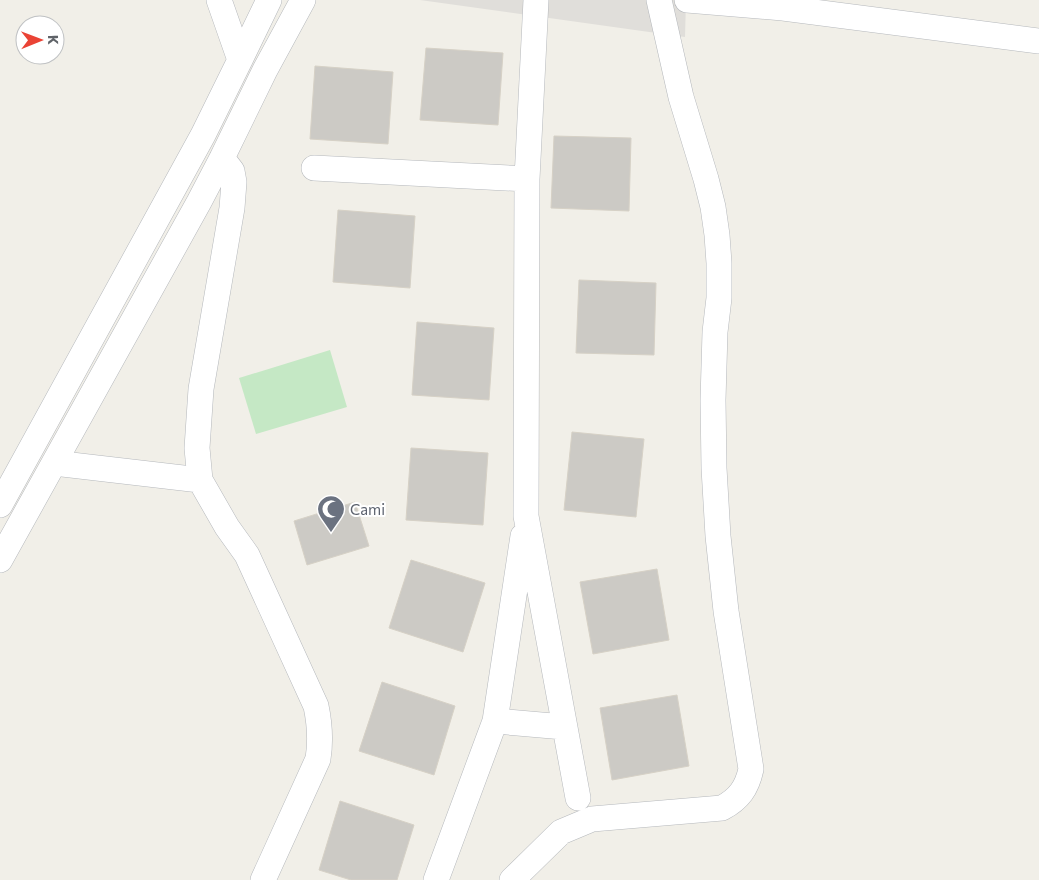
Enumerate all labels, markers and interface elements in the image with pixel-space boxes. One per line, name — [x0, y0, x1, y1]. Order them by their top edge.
north arrow — [15, 15, 65, 65]
text: K — [45, 35, 62, 45]
mosque icon: Cami — [316, 494, 346, 533]
place label: Cami — [350, 500, 385, 518]

